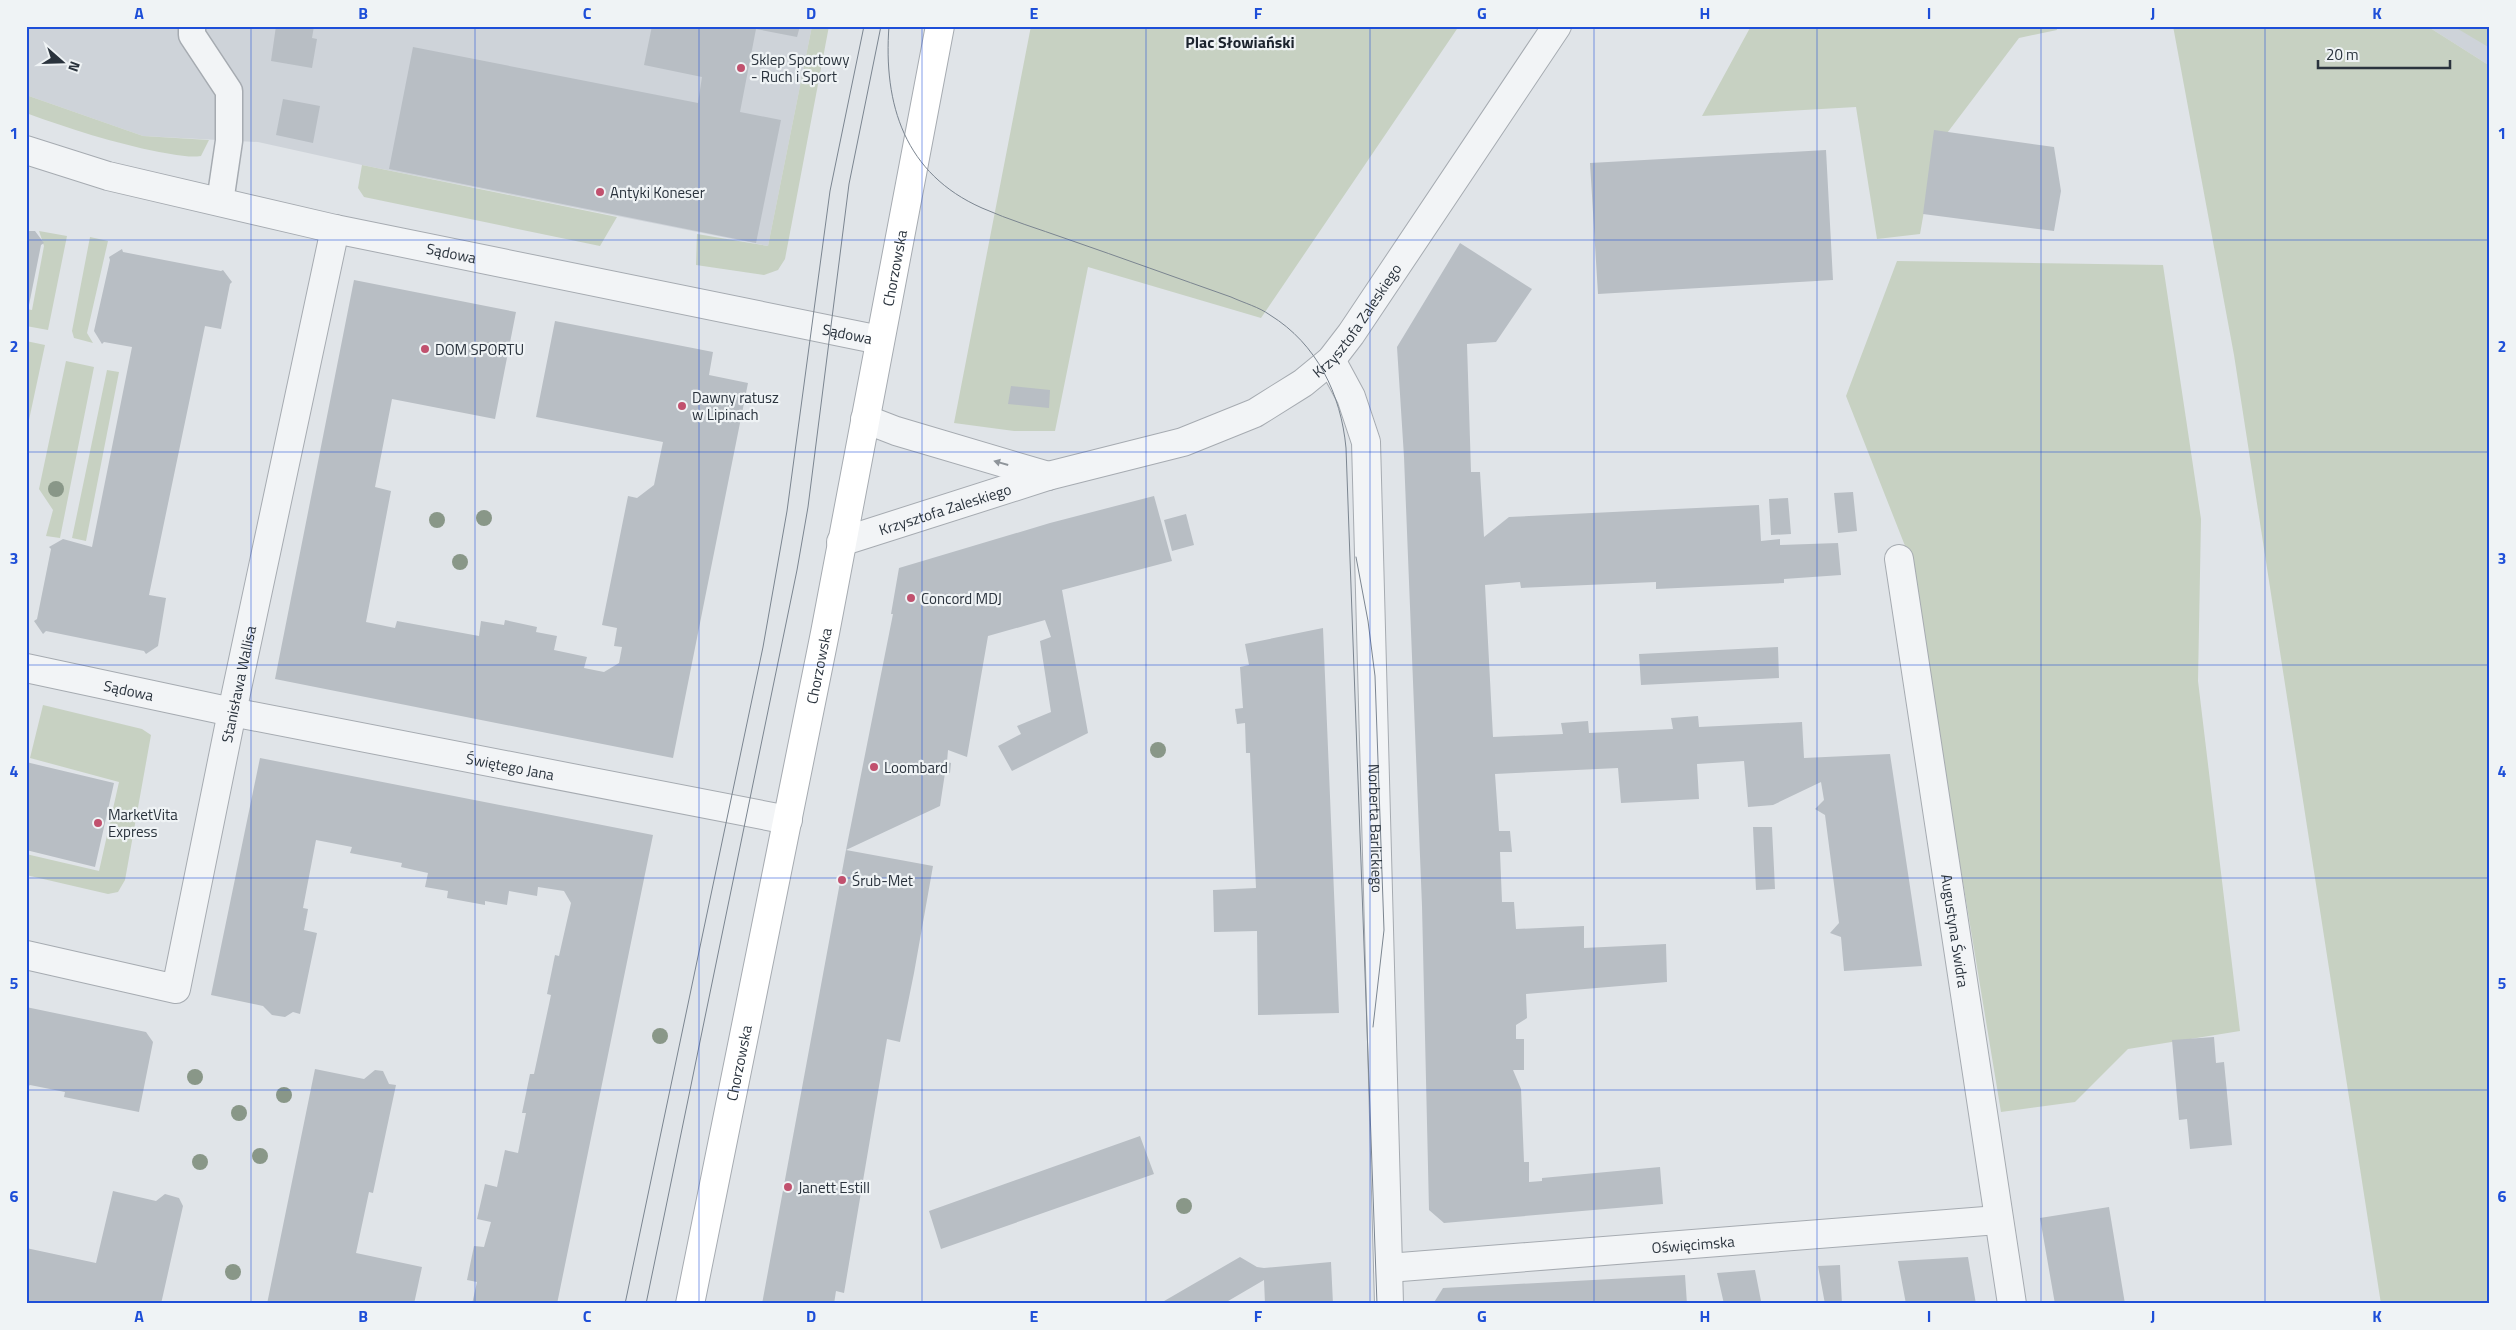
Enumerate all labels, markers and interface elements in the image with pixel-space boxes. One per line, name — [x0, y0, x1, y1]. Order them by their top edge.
text: A — [134, 1, 144, 25]
text: B — [358, 1, 368, 25]
text: C — [583, 1, 592, 25]
text: D — [806, 1, 816, 25]
text: E — [1030, 1, 1039, 25]
text: F — [1254, 1, 1263, 25]
text: G — [1477, 1, 1487, 25]
text: H — [1700, 1, 1710, 25]
text: I — [1927, 1, 1931, 25]
text: J — [2151, 1, 2155, 25]
text: K — [2372, 1, 2382, 25]
district label: Plac Słowiański — [1185, 30, 1295, 54]
north arrow — [38, 38, 88, 88]
scale bar — [2318, 38, 2451, 70]
text: 20 m — [2326, 43, 2359, 66]
place label: Sklep Sportowy - Ruch i Sport — [751, 48, 850, 88]
text: N — [63, 58, 86, 75]
marker: Sklep Sportowy - Ruch i Sport — [735, 62, 747, 74]
text: 1 — [10, 121, 18, 145]
text: 1 — [2498, 121, 2506, 145]
place label: Antyki Koneser — [610, 181, 705, 204]
marker: Antyki Koneser — [594, 186, 606, 198]
street label: Chorzowska — [876, 227, 913, 308]
street label: Sądowa — [425, 236, 479, 269]
street label: Krzysztofa Zaleskiego — [1307, 258, 1407, 383]
street label: Sądowa — [820, 317, 875, 350]
text: 2 — [10, 334, 18, 358]
text: 2 — [2498, 334, 2506, 358]
place label: DOM SPORTU — [435, 338, 524, 361]
marker: DOM SPORTU — [419, 343, 431, 355]
place label: Dawny ratusz w Lipinach — [692, 386, 779, 426]
marker: Dawny ratusz w Lipinach — [676, 400, 688, 412]
one-way arrow — [994, 458, 1009, 466]
street label: Krzysztofa Zaleskiego — [876, 477, 1014, 541]
text: 3 — [10, 546, 18, 570]
text: 3 — [2498, 546, 2506, 570]
place label: Concord MDJ — [921, 587, 1002, 610]
marker: Concord MDJ — [905, 592, 917, 604]
street label: Stanisława Wallisa — [215, 623, 262, 744]
street label: Chorzowska — [800, 625, 837, 706]
street label: Sądowa — [102, 673, 156, 707]
street label: Świętego Jana — [464, 746, 557, 786]
place label: Loombard — [884, 756, 948, 779]
text: 4 — [10, 759, 19, 783]
text: 4 — [2498, 759, 2507, 783]
marker: Loombard — [868, 761, 880, 773]
street label: Norberta Barlickiego — [1363, 764, 1390, 893]
place label: MarketVita Express — [108, 803, 178, 843]
marker: MarketVita Express — [92, 817, 104, 829]
place label: Śrub-Met — [852, 869, 914, 892]
street label: Augustyna Świdra — [1935, 872, 1975, 990]
marker: Śrub-Met — [836, 874, 848, 886]
text: 5 — [10, 971, 19, 995]
text: 5 — [2498, 971, 2507, 995]
street label: Chorzowska — [720, 1022, 757, 1103]
place label: Janett Estill — [798, 1176, 870, 1199]
marker: Janett Estill — [782, 1181, 794, 1193]
text: 6 — [10, 1184, 19, 1208]
text: 6 — [2498, 1184, 2507, 1208]
street label: Oświęcimska — [1651, 1229, 1736, 1259]
text: A — [134, 1304, 144, 1328]
text: B — [358, 1304, 368, 1328]
text: C — [583, 1304, 592, 1328]
text: D — [806, 1304, 816, 1328]
text: E — [1030, 1304, 1039, 1328]
text: F — [1254, 1304, 1263, 1328]
text: G — [1477, 1304, 1487, 1328]
text: H — [1700, 1304, 1710, 1328]
text: I — [1927, 1304, 1931, 1328]
text: J — [2151, 1304, 2155, 1328]
text: K — [2372, 1304, 2382, 1328]

